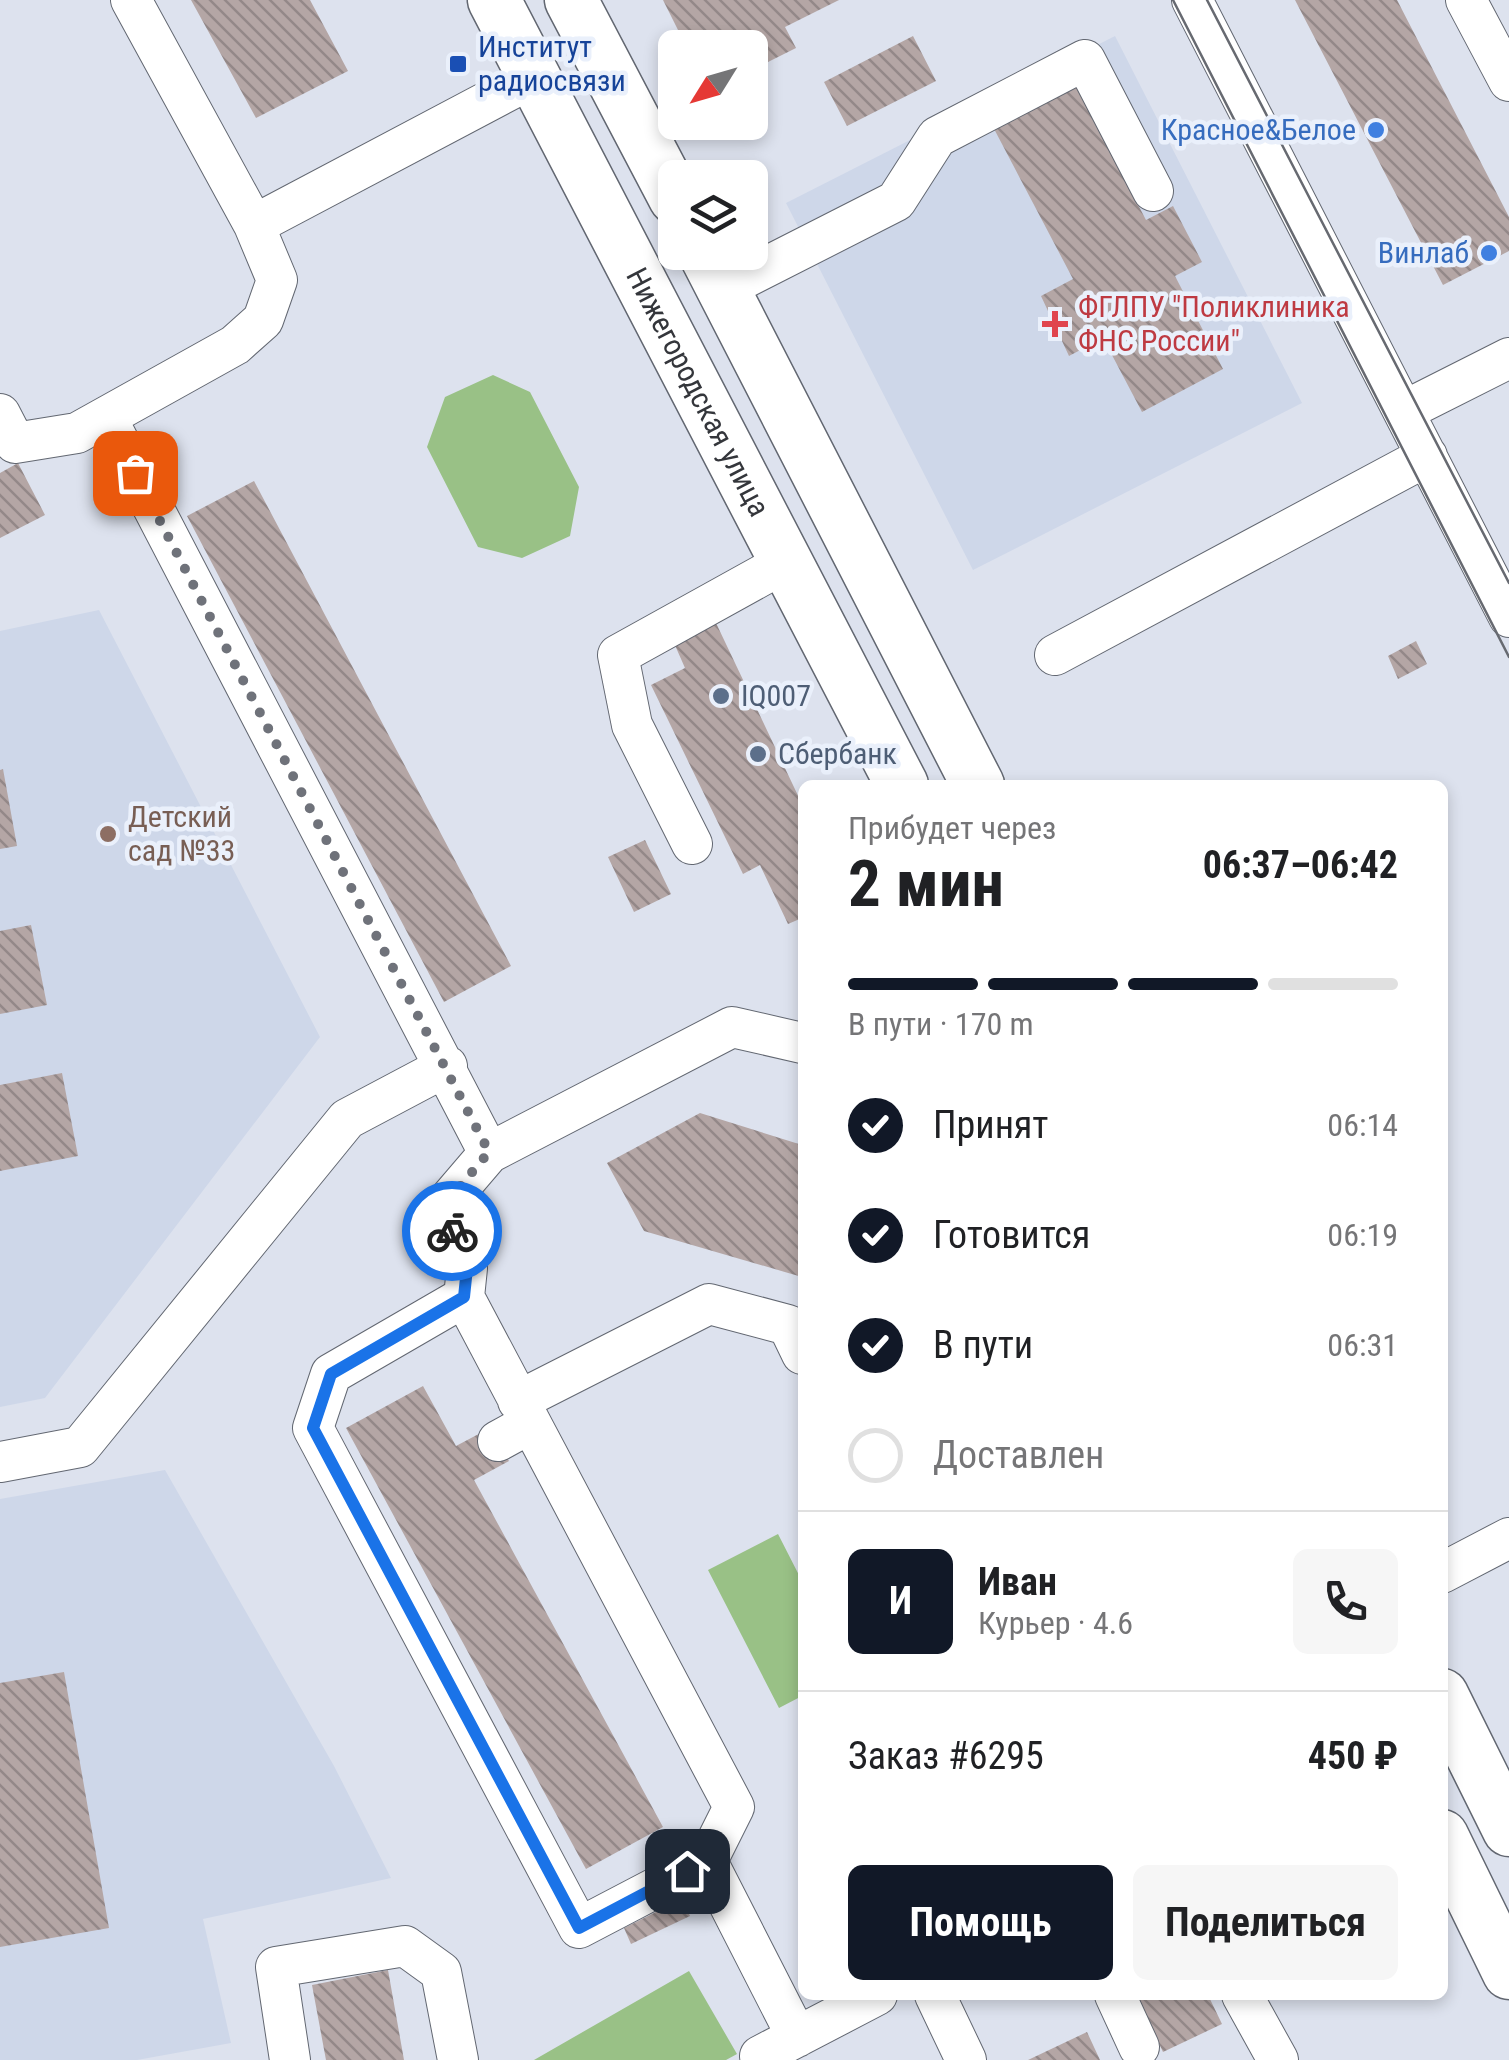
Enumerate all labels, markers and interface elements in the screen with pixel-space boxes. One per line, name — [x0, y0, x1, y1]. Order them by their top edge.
place label: Институт радиосвязи — [478, 29, 626, 98]
north arrow — [658, 30, 768, 140]
map controls — [658, 30, 768, 270]
marker: Институт радиосвязи — [447, 53, 469, 75]
place label: Красное&Белое — [1161, 112, 1356, 147]
marker: Красное&Белое — [1365, 119, 1387, 141]
button: layers — [658, 160, 768, 270]
place label: Винлаб — [1378, 235, 1469, 270]
marker: Винлаб — [1478, 242, 1500, 264]
street label: Нижегородская улица — [619, 262, 777, 522]
place label: ФГЛПУ "Поликлиника ФНС России" — [1078, 289, 1350, 358]
marker: ФГЛПУ "Поликлиника ФНС России" — [1042, 311, 1068, 337]
pin — [93, 431, 178, 516]
icon: bag — [108, 446, 163, 501]
place label: IQ007 — [741, 678, 811, 713]
marker: IQ007 — [710, 685, 732, 707]
place label: Сбербанк — [778, 736, 897, 771]
marker: Сбербанк — [747, 743, 769, 765]
place label: Детский сад №33 — [128, 799, 235, 868]
text: Прибудет через — [848, 809, 1056, 847]
marker: Детский сад №33 — [97, 823, 119, 845]
text: 06:37–06:42 — [1203, 843, 1398, 887]
text: 2 мин — [848, 846, 1004, 922]
text: В пути · 170 m — [848, 1005, 1034, 1043]
icon: check — [848, 1098, 903, 1153]
text: Принят — [933, 1103, 1049, 1147]
text: 06:14 — [1327, 1106, 1398, 1144]
courier — [402, 1181, 502, 1281]
icon: bike — [425, 1204, 480, 1259]
icon: check — [848, 1208, 903, 1263]
text: Готовится — [933, 1213, 1090, 1257]
text: 06:19 — [1327, 1216, 1398, 1254]
icon: check — [848, 1318, 903, 1373]
text: В пути — [933, 1323, 1033, 1367]
text: 06:31 — [1327, 1326, 1398, 1364]
text: Доставлен — [933, 1433, 1104, 1477]
button: phone — [1293, 1549, 1398, 1654]
text: Иван — [978, 1560, 1057, 1604]
text: И — [889, 1579, 912, 1623]
text: Курьер · 4.6 — [978, 1604, 1133, 1642]
text: Заказ #6295 — [848, 1734, 1044, 1778]
text: 450 ₽ — [1308, 1734, 1398, 1778]
pin — [645, 1829, 730, 1914]
icon: home — [660, 1844, 715, 1899]
button: Помощь — [848, 1865, 1113, 1980]
button: Поделиться — [1133, 1865, 1398, 1980]

